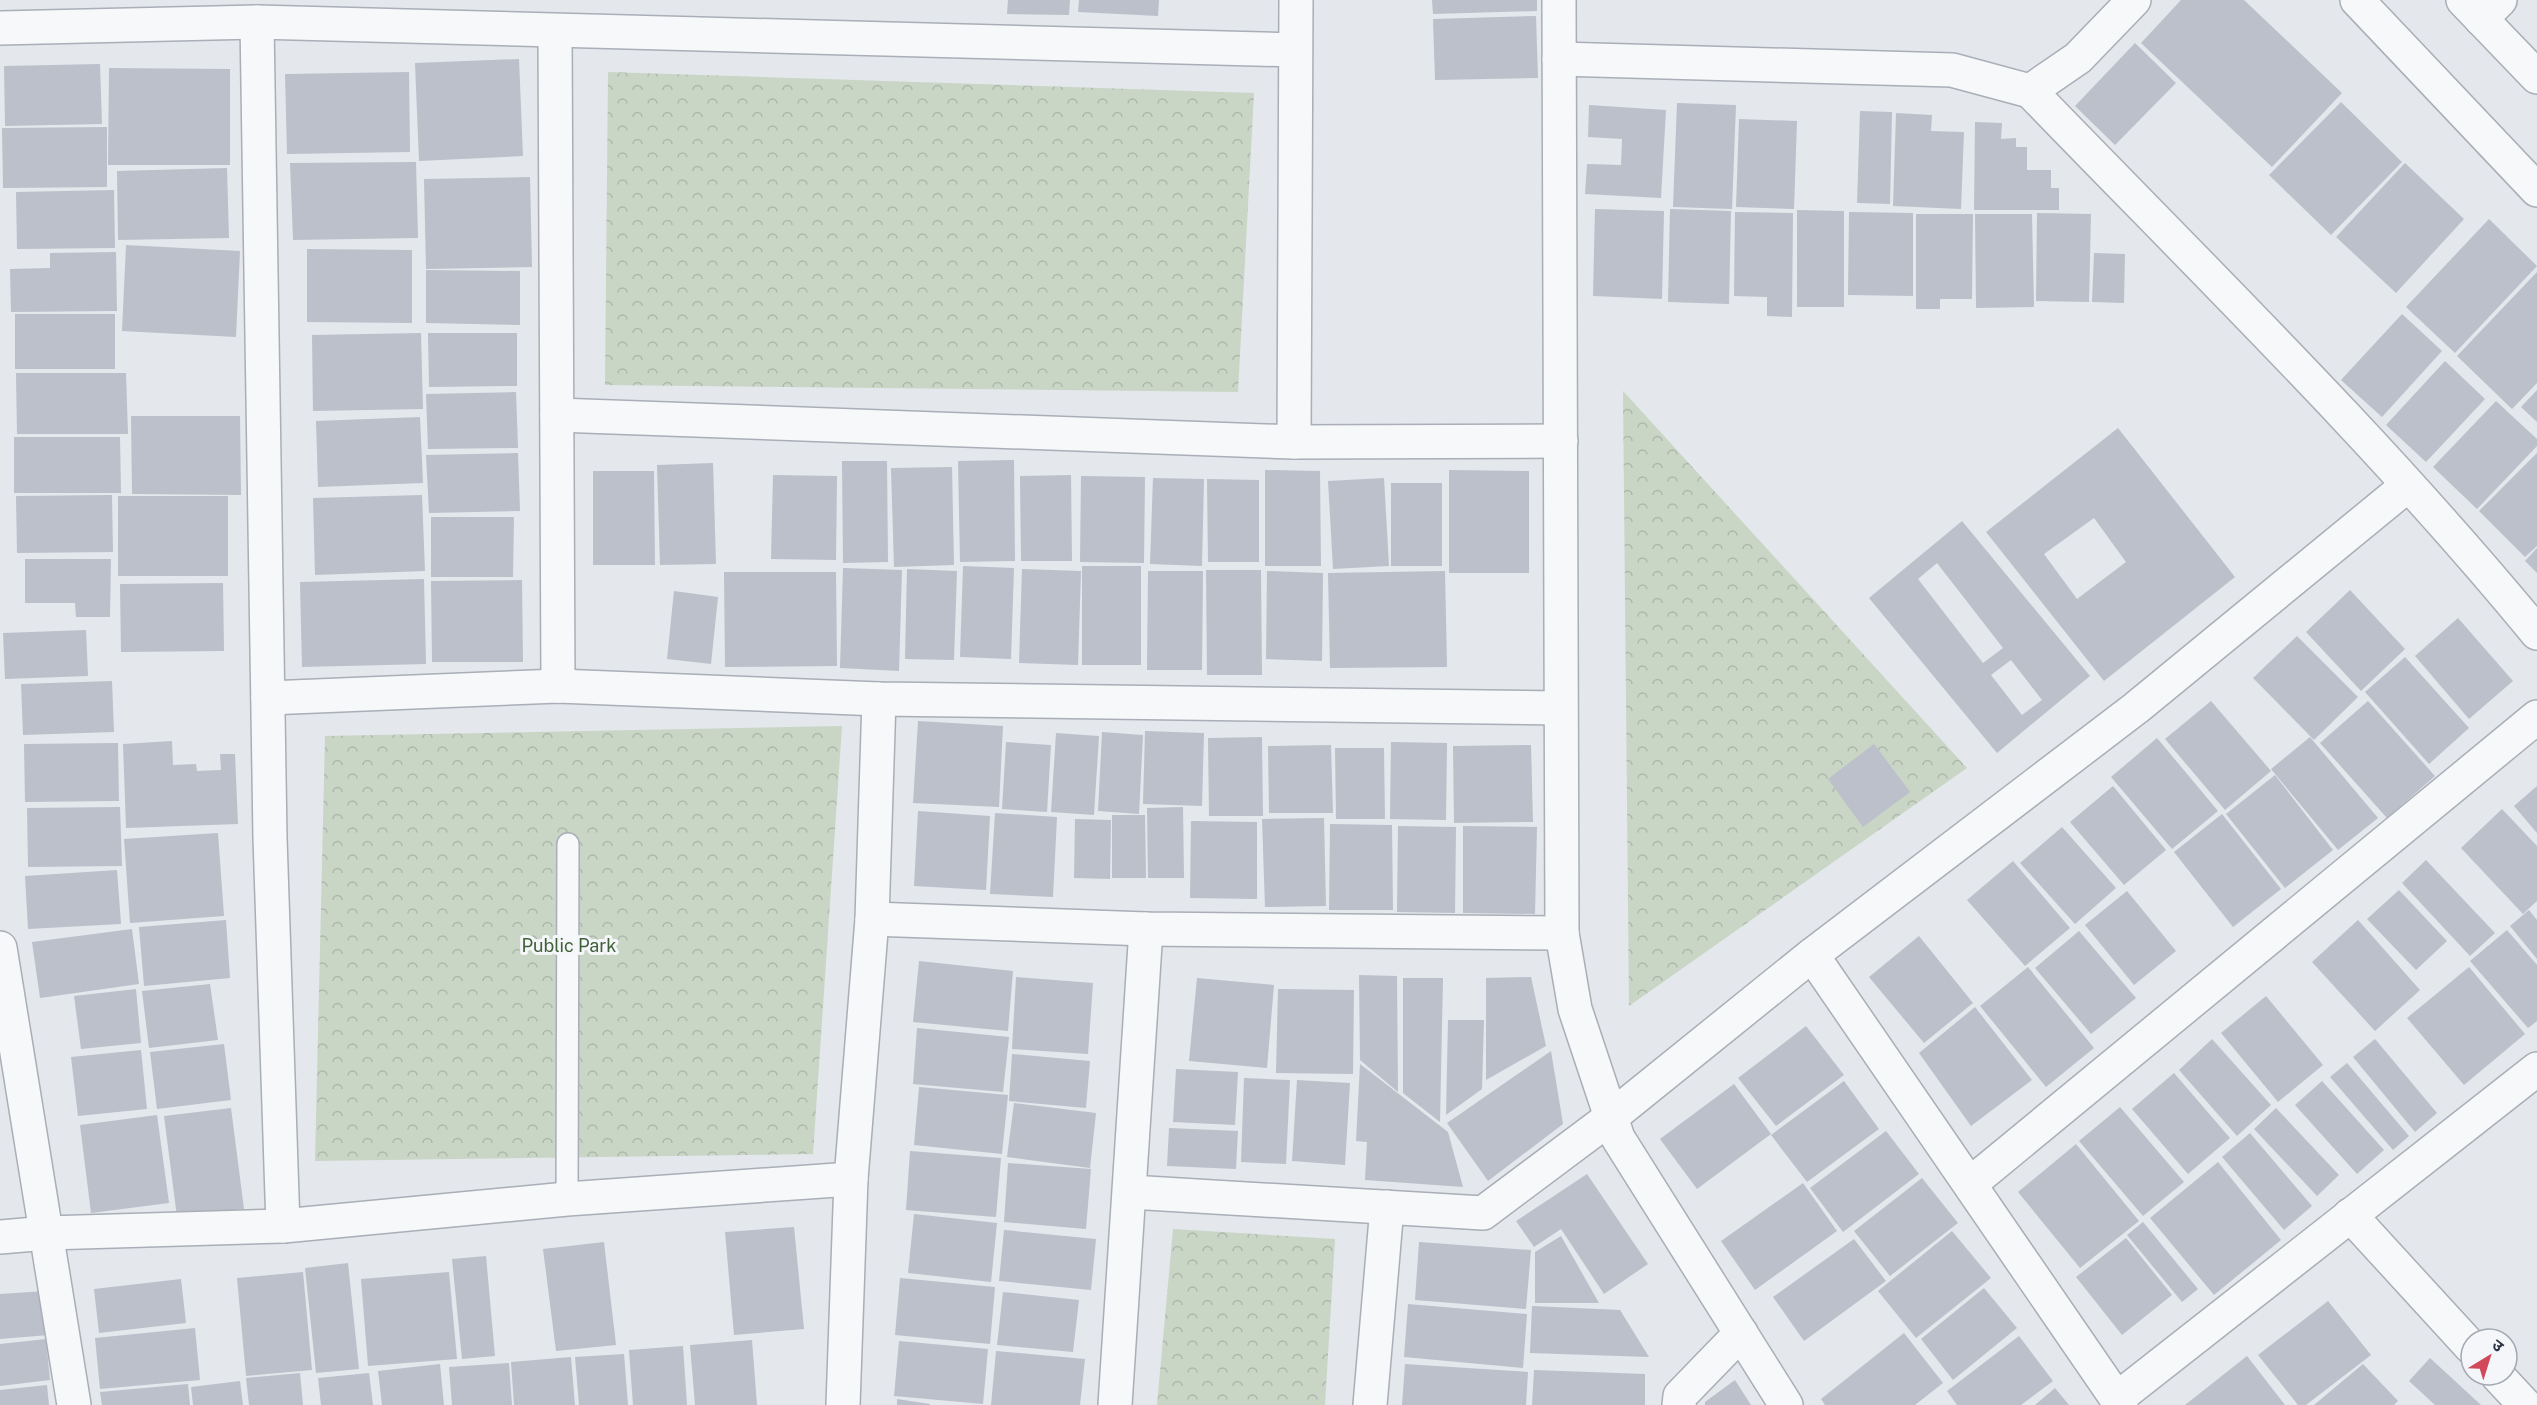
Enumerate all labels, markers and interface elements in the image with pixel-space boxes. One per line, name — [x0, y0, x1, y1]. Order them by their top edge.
park label: Public Park — [522, 935, 616, 956]
north arrow — [2459, 1327, 2519, 1387]
text: उ — [2488, 1335, 2508, 1356]

